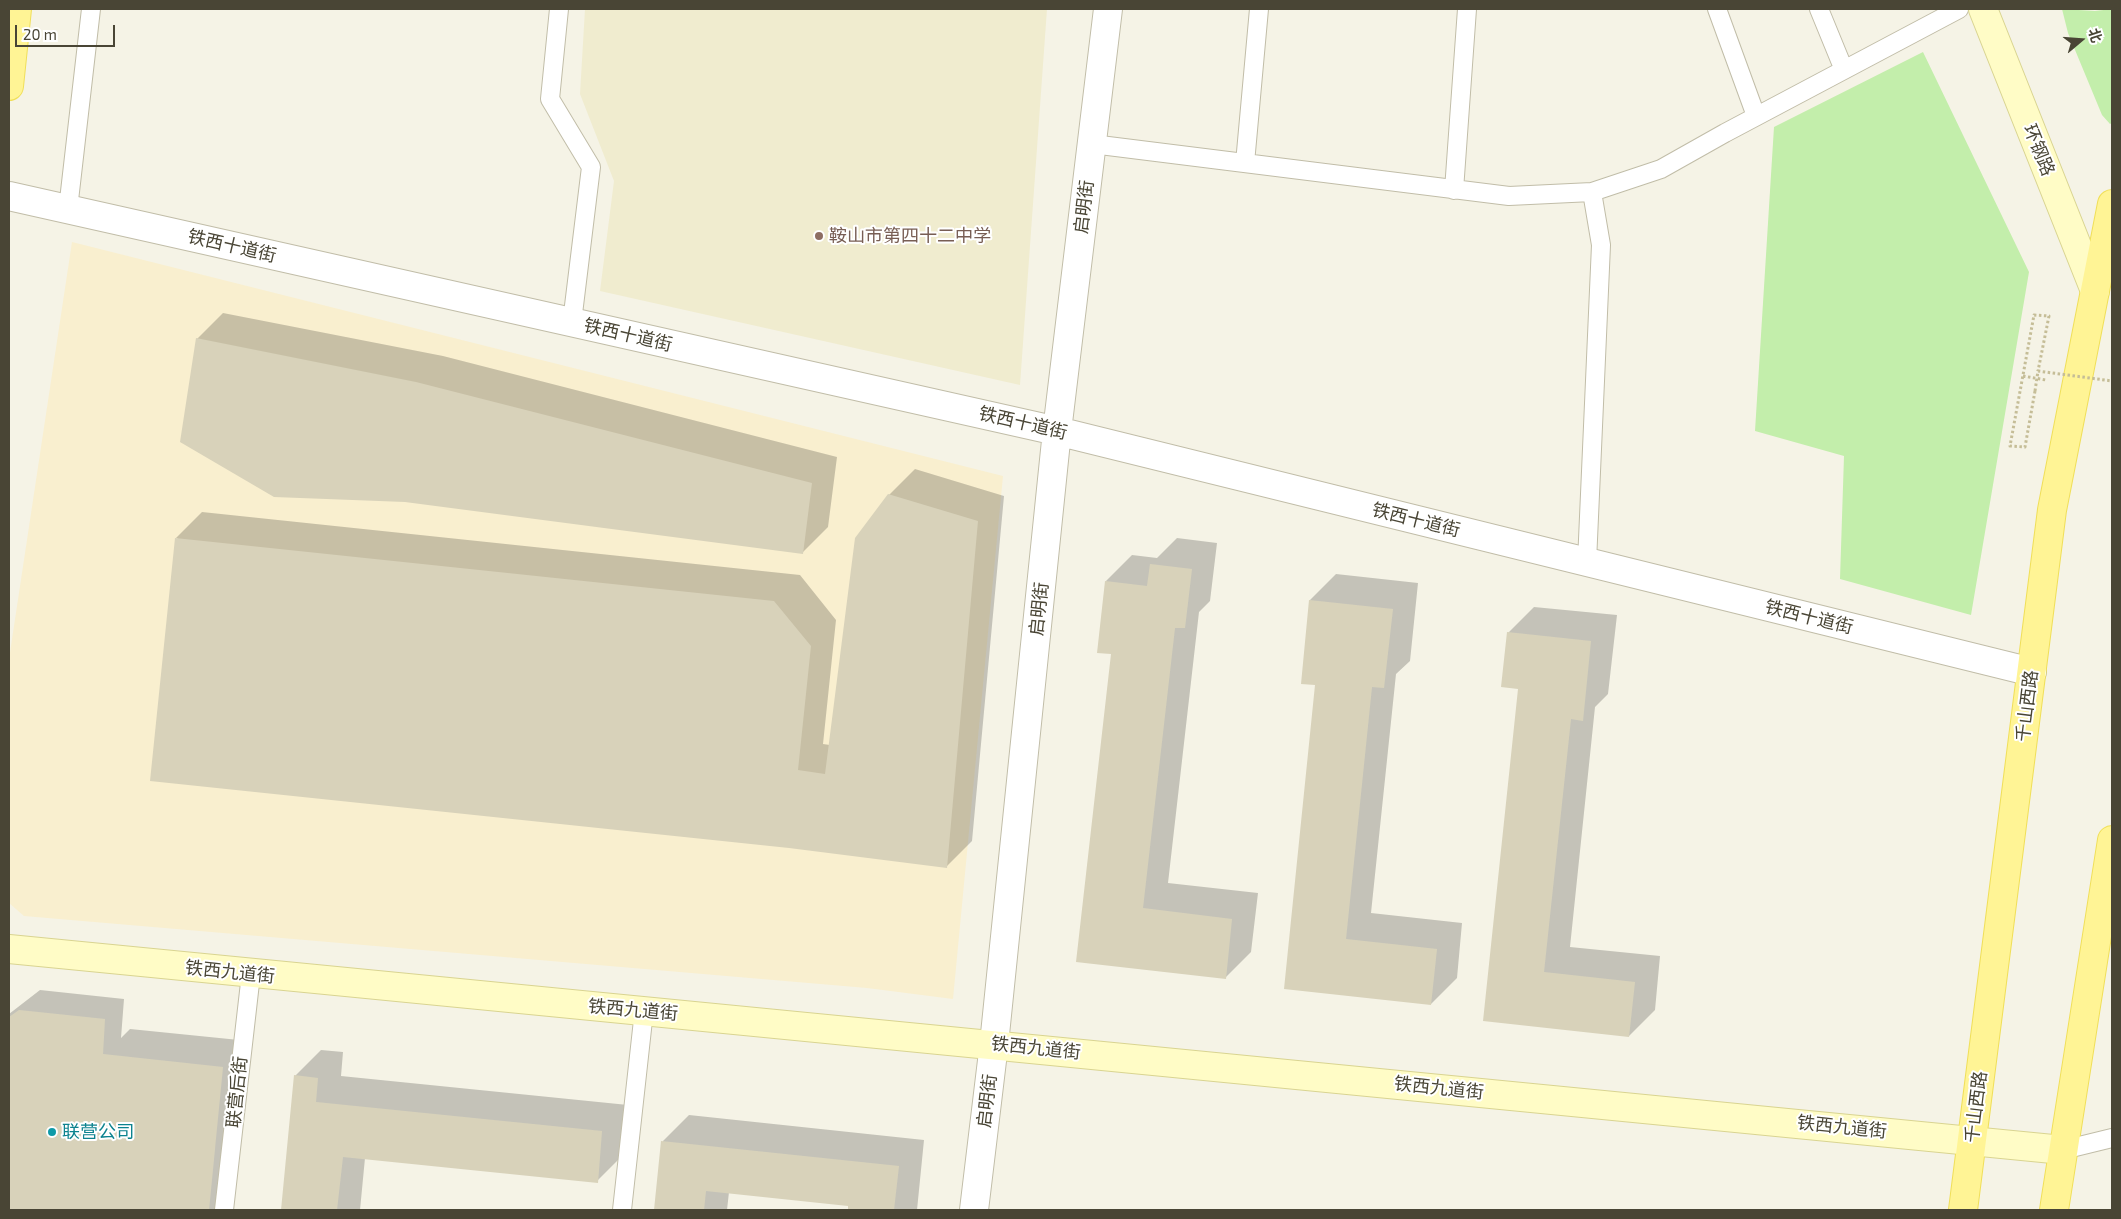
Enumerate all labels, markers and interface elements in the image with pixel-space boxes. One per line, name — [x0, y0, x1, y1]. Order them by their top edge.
scale bar — [18, 15, 118, 47]
north arrow — [2056, 15, 2106, 65]
text: 20 m — [23, 25, 57, 43]
text: 北 — [2085, 26, 2106, 44]
street label: 环钢路 — [2019, 121, 2059, 179]
street label: 启明街 — [1070, 179, 1098, 235]
street label: 铁西十道街 — [186, 225, 278, 267]
place label: 鞍山市第四十二中学 — [829, 225, 991, 247]
marker: 鞍山市第四十二中学 — [813, 230, 825, 242]
street label: 铁西十道街 — [582, 314, 674, 356]
street label: 铁西十道街 — [977, 402, 1069, 444]
street label: 铁西十道街 — [1370, 499, 1462, 541]
street label: 启明街 — [1025, 581, 1053, 637]
street label: 铁西十道街 — [1763, 596, 1855, 638]
street label: 千山西路 — [2012, 669, 2042, 743]
street label: 铁西九道街 — [184, 957, 276, 987]
street label: 铁西九道街 — [587, 995, 679, 1025]
street label: 铁西九道街 — [990, 1033, 1082, 1063]
street label: 联营后街 — [222, 1055, 252, 1129]
street label: 千山西路 — [1961, 1070, 1991, 1144]
street label: 启明街 — [973, 1073, 1001, 1129]
street label: 铁西九道街 — [1393, 1073, 1485, 1103]
street label: 铁西九道街 — [1796, 1112, 1888, 1142]
place label: 联营公司 — [62, 1121, 134, 1143]
marker: 联营公司 — [46, 1126, 58, 1138]

